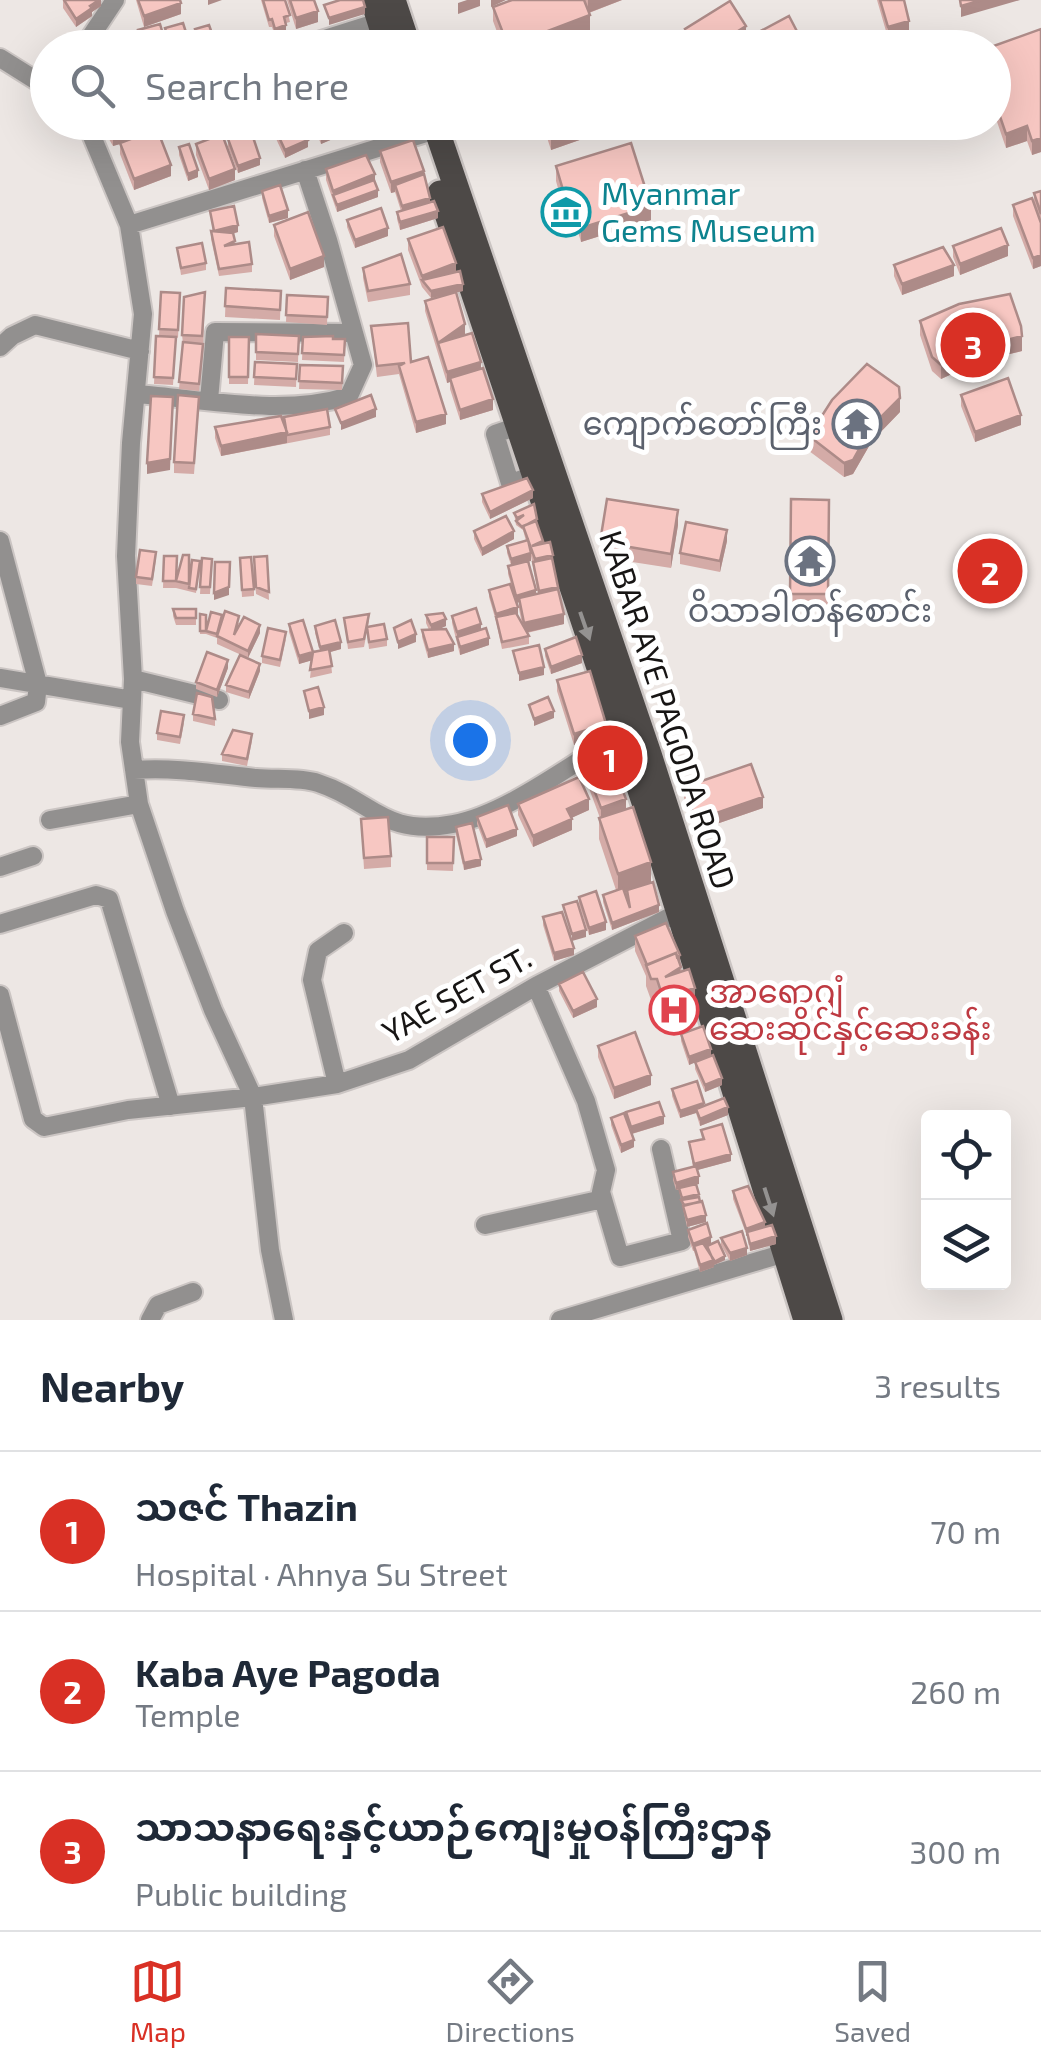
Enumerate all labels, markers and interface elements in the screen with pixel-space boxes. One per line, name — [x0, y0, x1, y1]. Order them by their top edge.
search box — [30, 30, 1011, 140]
icon: search — [65, 58, 120, 113]
text: Search here — [145, 62, 349, 108]
place label: Myanmar Gems Museum — [601, 173, 816, 248]
museum icon: Myanmar Gems Museum — [540, 186, 592, 238]
pin: 3 — [940, 308, 1006, 382]
temple icon: ကျောက်တော်ကြီး — [831, 398, 883, 450]
place label: ကျောက်တော်ကြီး — [583, 401, 822, 450]
street label: KABAR AYE PAGODA ROAD — [593, 525, 745, 893]
pin: 2 — [958, 534, 1022, 608]
temple icon: ဝိသာခါတန်စောင်း — [784, 535, 836, 587]
place label: ဝိသာခါတန်စောင်း — [688, 588, 932, 637]
one-way arrow — [579, 611, 594, 641]
your location — [445, 715, 496, 766]
pin: 1 — [578, 720, 642, 796]
street label: YAE SET ST. — [375, 937, 537, 1050]
place label: အာရောဂျံ ဆေးဆိုင်နှင့်ဆေးခန်း — [709, 971, 992, 1055]
hospital icon: အာရောဂျံ ဆေးဆိုင်နှင့်ဆေးခန်း — [648, 984, 700, 1036]
map controls — [921, 1110, 1011, 1290]
button: locate — [921, 1110, 1011, 1200]
one-way arrow — [762, 1188, 777, 1218]
button: layers — [921, 1200, 1011, 1290]
text: Nearby — [40, 1360, 184, 1410]
text: 3 results — [874, 1366, 1001, 1404]
text: သဇင် Thazin — [135, 1483, 358, 1529]
text: 1 — [66, 1512, 79, 1550]
text: 70 m — [930, 1512, 1001, 1550]
text: Hospital · Ahnya Su Street — [135, 1554, 508, 1592]
text: Kaba Aye Pagoda — [135, 1649, 441, 1695]
text: 2 — [63, 1672, 82, 1710]
text: 260 m — [910, 1672, 1001, 1710]
text: Temple — [135, 1695, 240, 1733]
text: သာသနာရေးနှင့်ယာဉ်ကျေးမှုဝန်ကြီးဌာန — [135, 1803, 772, 1849]
text: 3 — [63, 1832, 82, 1870]
text: 300 m — [909, 1832, 1001, 1870]
text: Public building — [135, 1874, 347, 1912]
tab: Map — [130, 1954, 186, 2048]
tab: Directions — [446, 1954, 575, 2048]
tab: Saved — [834, 1954, 911, 2048]

